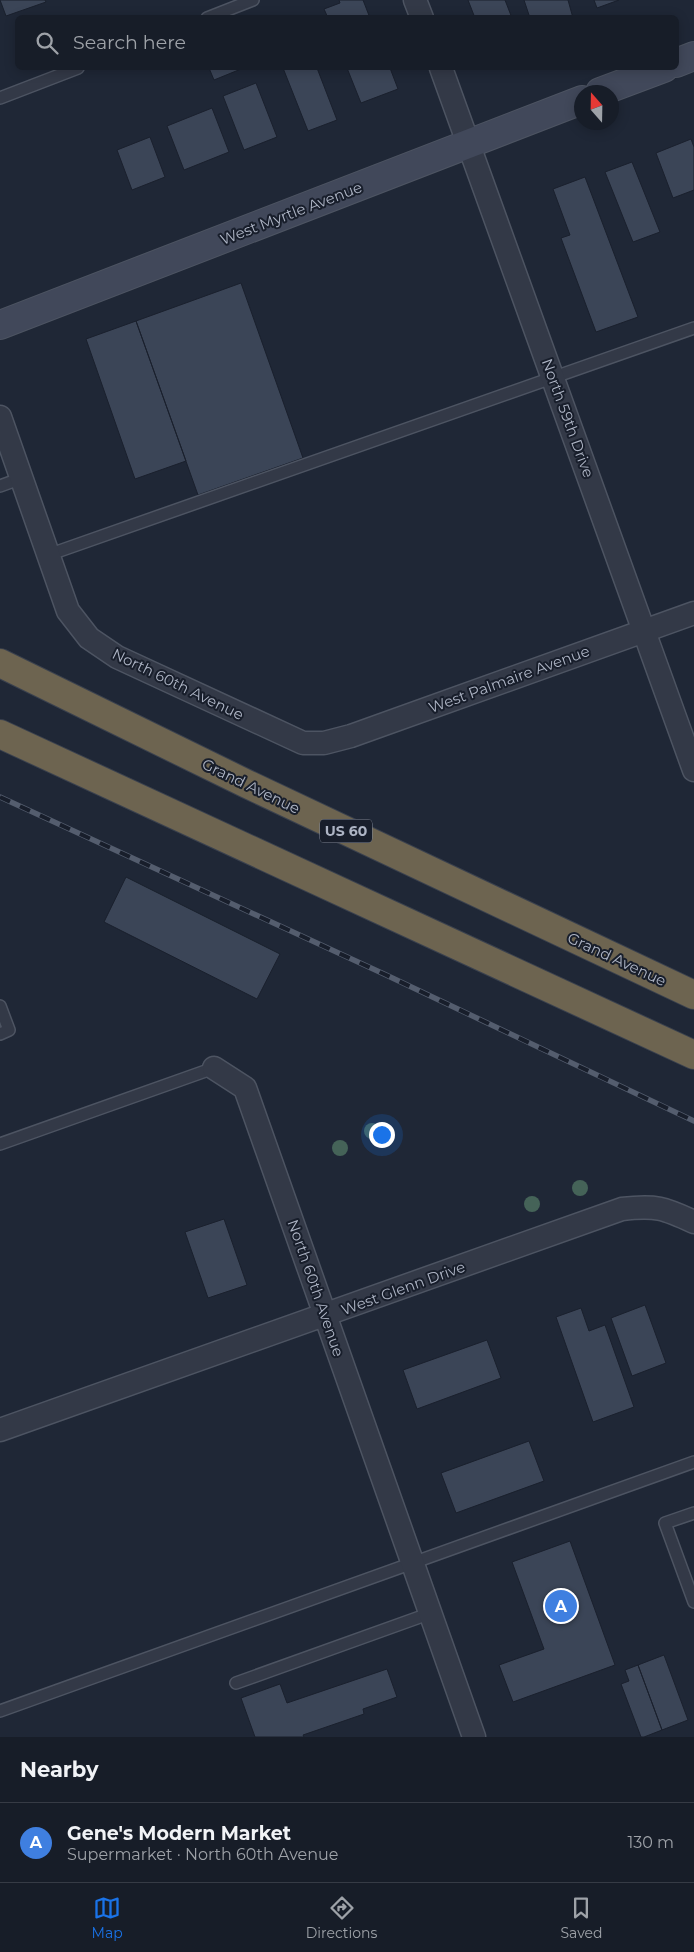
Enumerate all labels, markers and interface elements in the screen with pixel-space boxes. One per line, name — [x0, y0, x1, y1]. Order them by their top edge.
search box — [15, 15, 679, 70]
icon: search — [33, 29, 61, 57]
text: Search here — [73, 31, 186, 54]
north arrow — [574, 85, 619, 130]
street label: West Myrtle Avenue — [217, 177, 365, 249]
street label: North 59th Drive — [538, 356, 598, 480]
street label: West Palmaire Avenue — [426, 641, 592, 717]
street label: North 60th Avenue — [109, 644, 247, 724]
street label: Grand Avenue — [199, 754, 303, 818]
road number: US 60 — [320, 819, 372, 842]
street label: Grand Avenue — [565, 928, 669, 990]
your location — [369, 1122, 395, 1148]
street label: North 60th Avenue — [284, 1217, 348, 1359]
street label: West Glenn Drive — [338, 1257, 468, 1319]
pin: A — [545, 1587, 577, 1625]
text: Nearby — [20, 1757, 99, 1782]
text: Gene's Modern Market — [67, 1822, 291, 1845]
text: A — [30, 1833, 42, 1852]
text: 130 m — [627, 1833, 674, 1852]
text: Supermarket · North 60th Avenue — [67, 1845, 339, 1864]
tab: Map — [92, 1894, 123, 1942]
tab: Directions — [306, 1894, 377, 1942]
tab: Saved — [560, 1894, 602, 1942]

